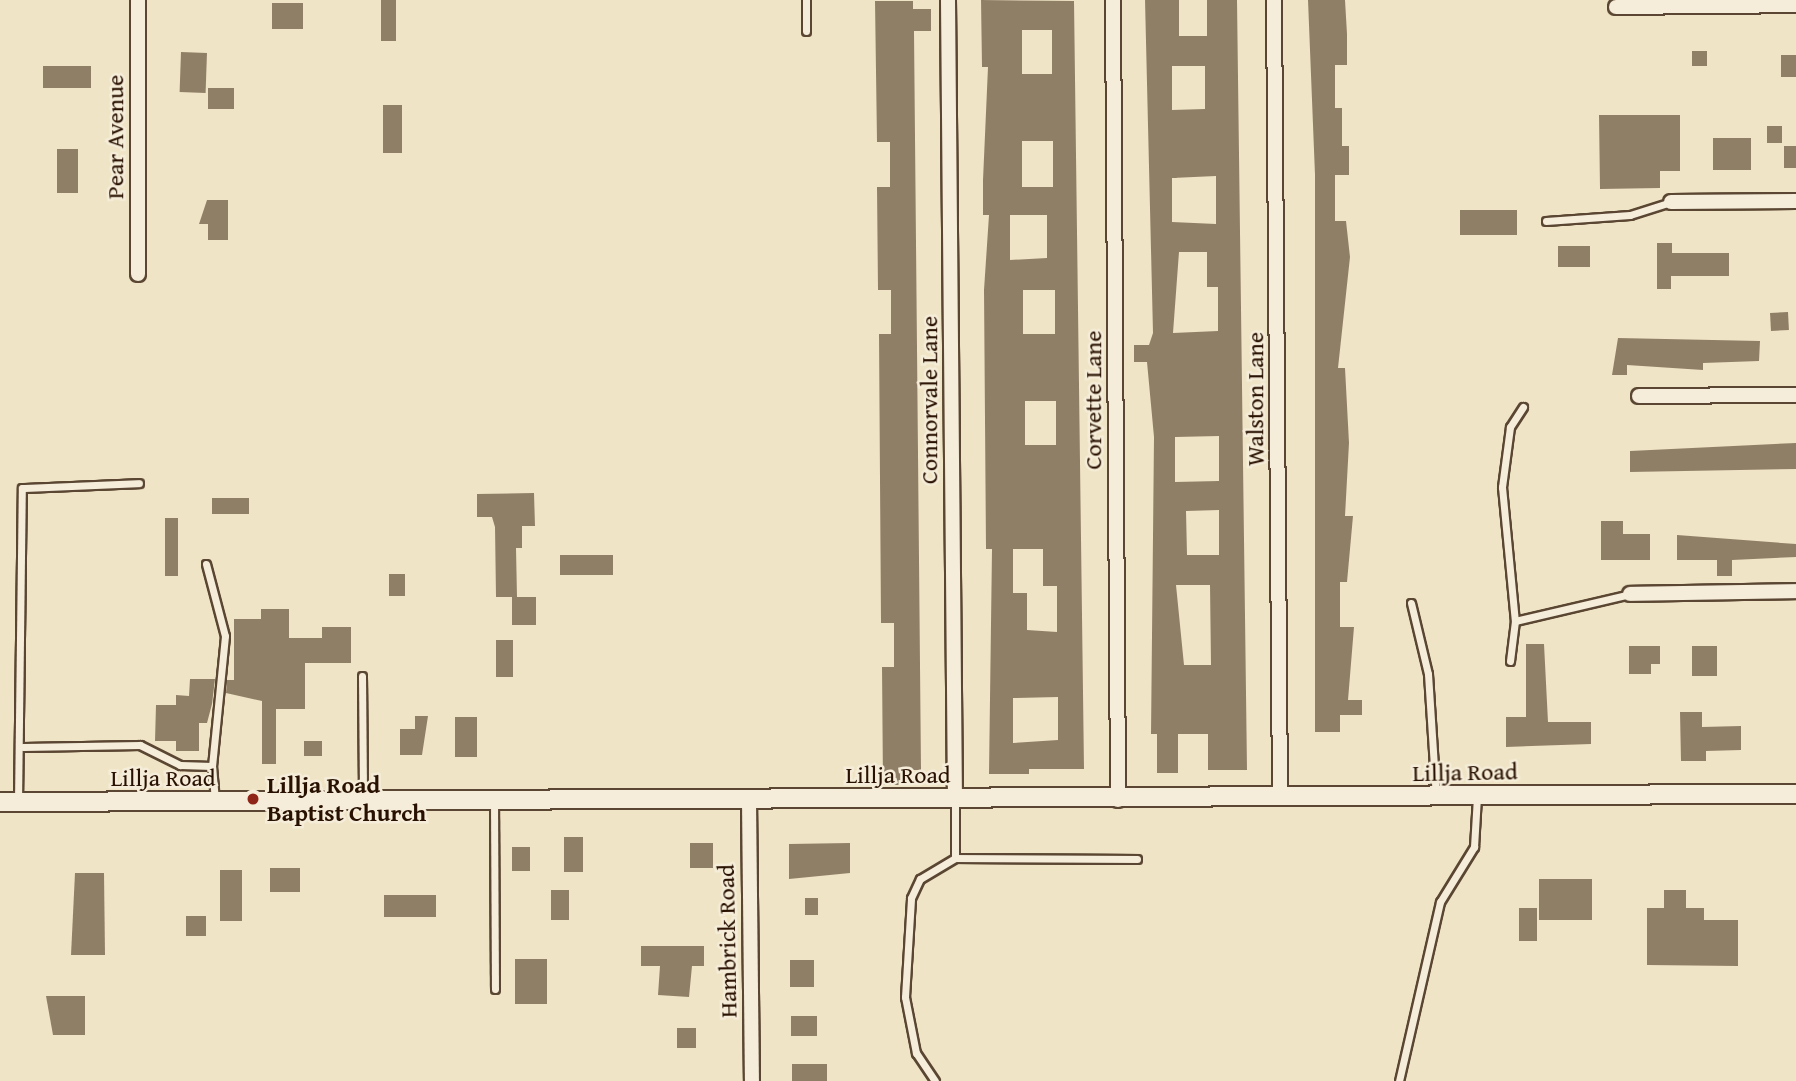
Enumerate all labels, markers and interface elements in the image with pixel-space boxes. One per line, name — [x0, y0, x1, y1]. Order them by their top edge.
street label: Pear Avenue — [101, 75, 129, 199]
street label: Connorvale Lane — [915, 316, 943, 484]
street label: Corvette Lane — [1079, 330, 1107, 470]
street label: Walston Lane — [1241, 332, 1269, 466]
street label: Lillja Road — [1412, 757, 1518, 787]
street label: Lillja Road — [845, 761, 951, 789]
street label: Lillja Road — [110, 764, 216, 792]
place label: Lillja Road Baptist Church — [267, 771, 426, 827]
marker: Lillja Road Baptist Church — [245, 791, 261, 807]
street label: Hambrick Road — [711, 864, 743, 1018]

